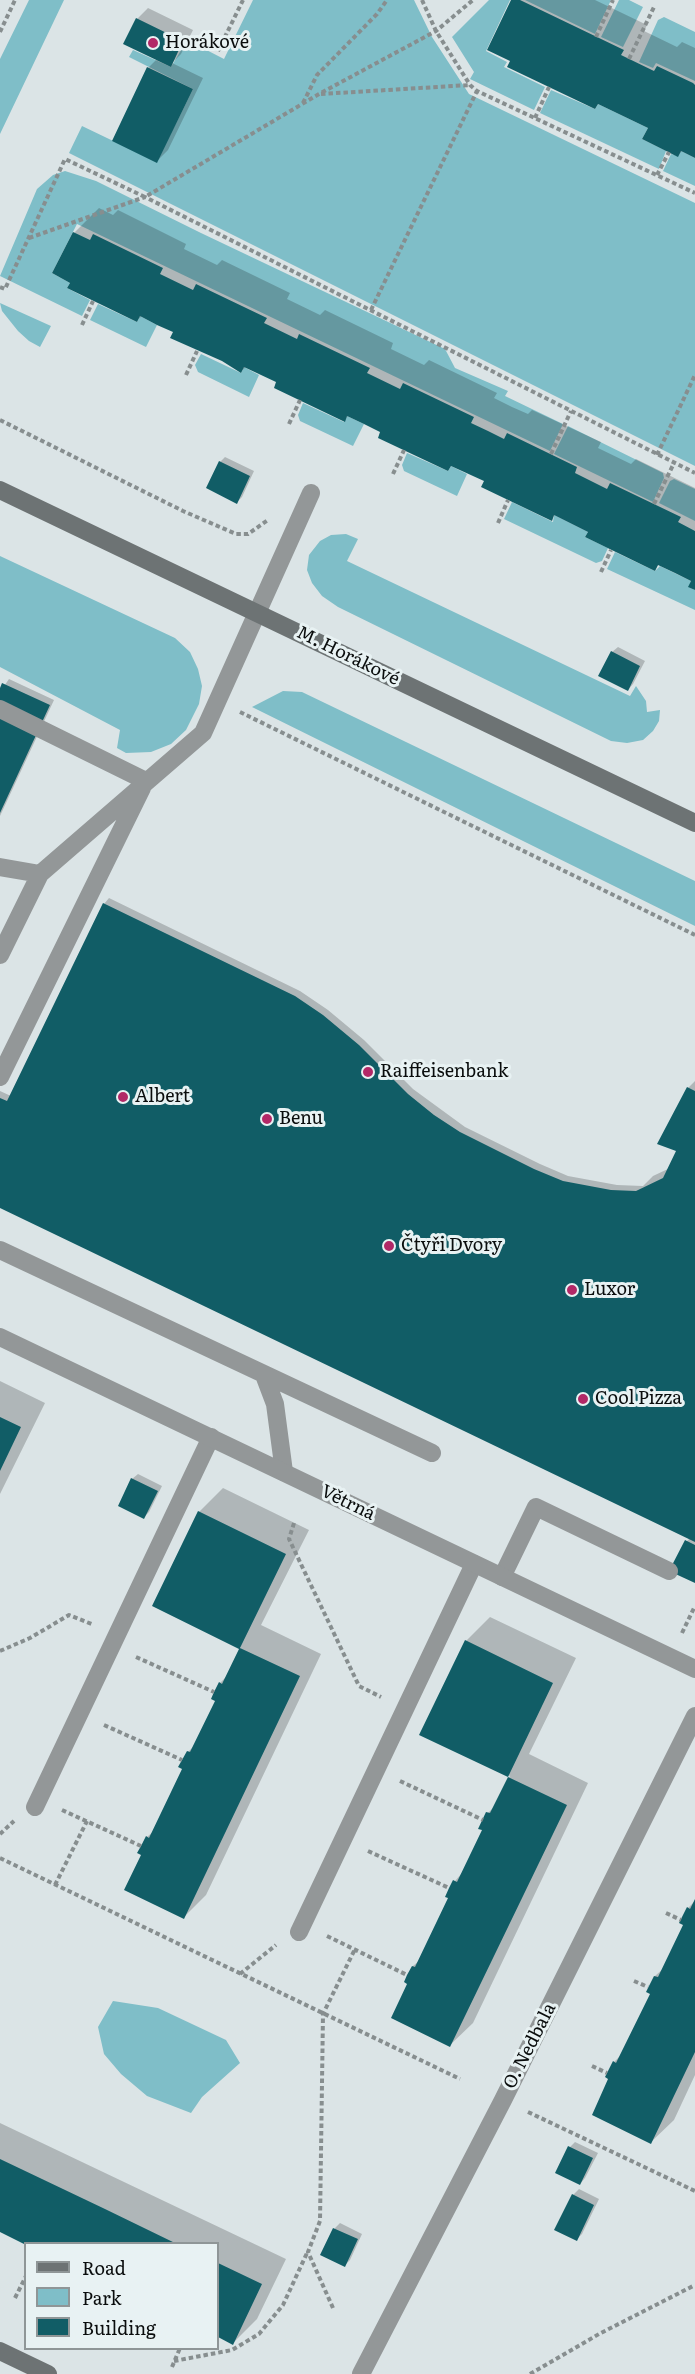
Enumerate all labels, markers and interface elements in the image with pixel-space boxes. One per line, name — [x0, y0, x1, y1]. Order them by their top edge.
place label: Horákové — [165, 32, 249, 54]
marker: Horákové — [146, 36, 160, 50]
street label: M. Horákové — [293, 622, 403, 690]
place label: Raiffeisenbank — [380, 1061, 509, 1083]
marker: Raiffeisenbank — [361, 1065, 375, 1079]
place label: Albert — [135, 1086, 190, 1108]
marker: Albert — [116, 1090, 130, 1104]
place label: Benu — [279, 1108, 323, 1130]
marker: Benu — [260, 1112, 274, 1126]
place label: Čtyři Dvory — [401, 1235, 502, 1257]
marker: Čtyři Dvory — [382, 1239, 396, 1253]
place label: Luxor — [584, 1279, 635, 1301]
marker: Luxor — [565, 1283, 579, 1297]
place label: Cool Pizza — [595, 1388, 682, 1410]
marker: Cool Pizza — [576, 1392, 590, 1406]
street label: Větrná — [317, 1481, 379, 1525]
street label: O. Nedbala — [499, 1999, 561, 2093]
legend — [24, 2242, 219, 2350]
text: Road — [82, 2254, 126, 2281]
text: Park — [82, 2284, 121, 2311]
text: Building — [82, 2314, 156, 2341]

